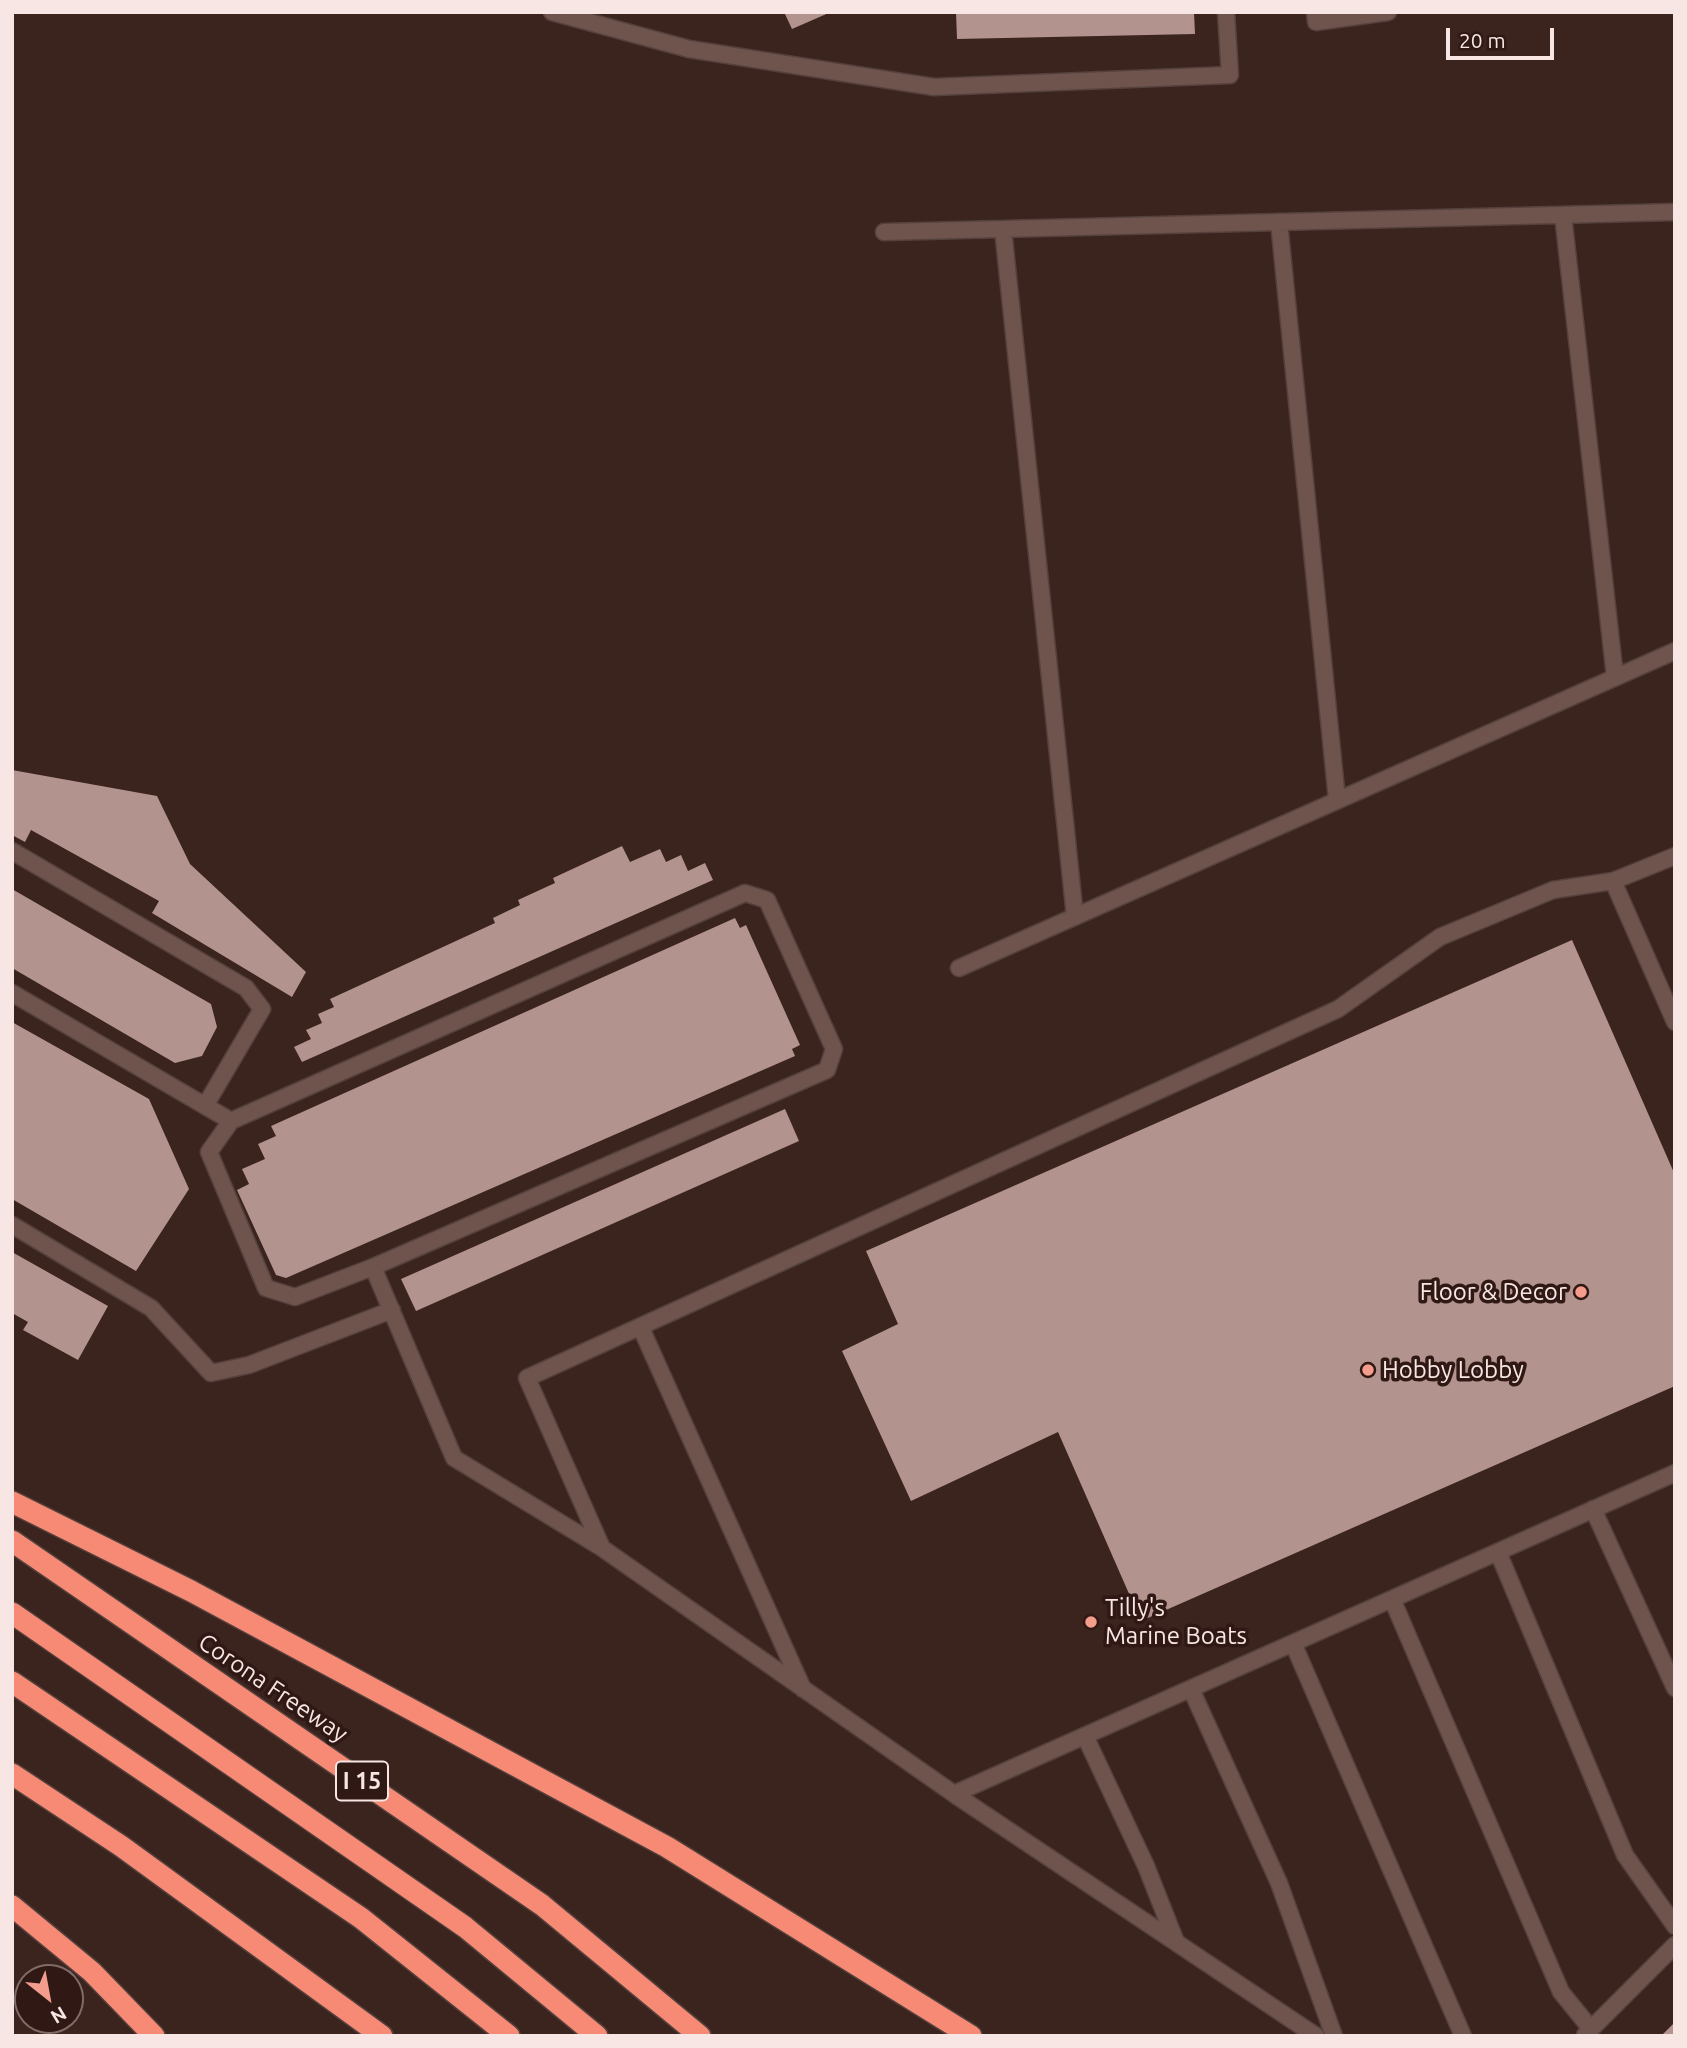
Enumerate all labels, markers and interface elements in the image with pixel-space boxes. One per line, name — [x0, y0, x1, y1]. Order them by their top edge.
scale bar — [1449, 14, 1558, 58]
text: 20 m — [1459, 28, 1506, 52]
place label: Floor & Decor — [1420, 1278, 1567, 1306]
marker: Floor & Decor — [1573, 1284, 1589, 1300]
place label: Hobby Lobby — [1382, 1356, 1524, 1384]
marker: Hobby Lobby — [1360, 1362, 1376, 1378]
place label: Tilly's Marine Boats — [1105, 1594, 1247, 1650]
marker: Tilly's Marine Boats — [1083, 1614, 1099, 1630]
street label: Corona Freeway — [193, 1628, 353, 1748]
road number: I 15 — [336, 1762, 388, 1800]
north arrow — [14, 1964, 84, 2034]
text: N — [47, 2002, 71, 2028]

